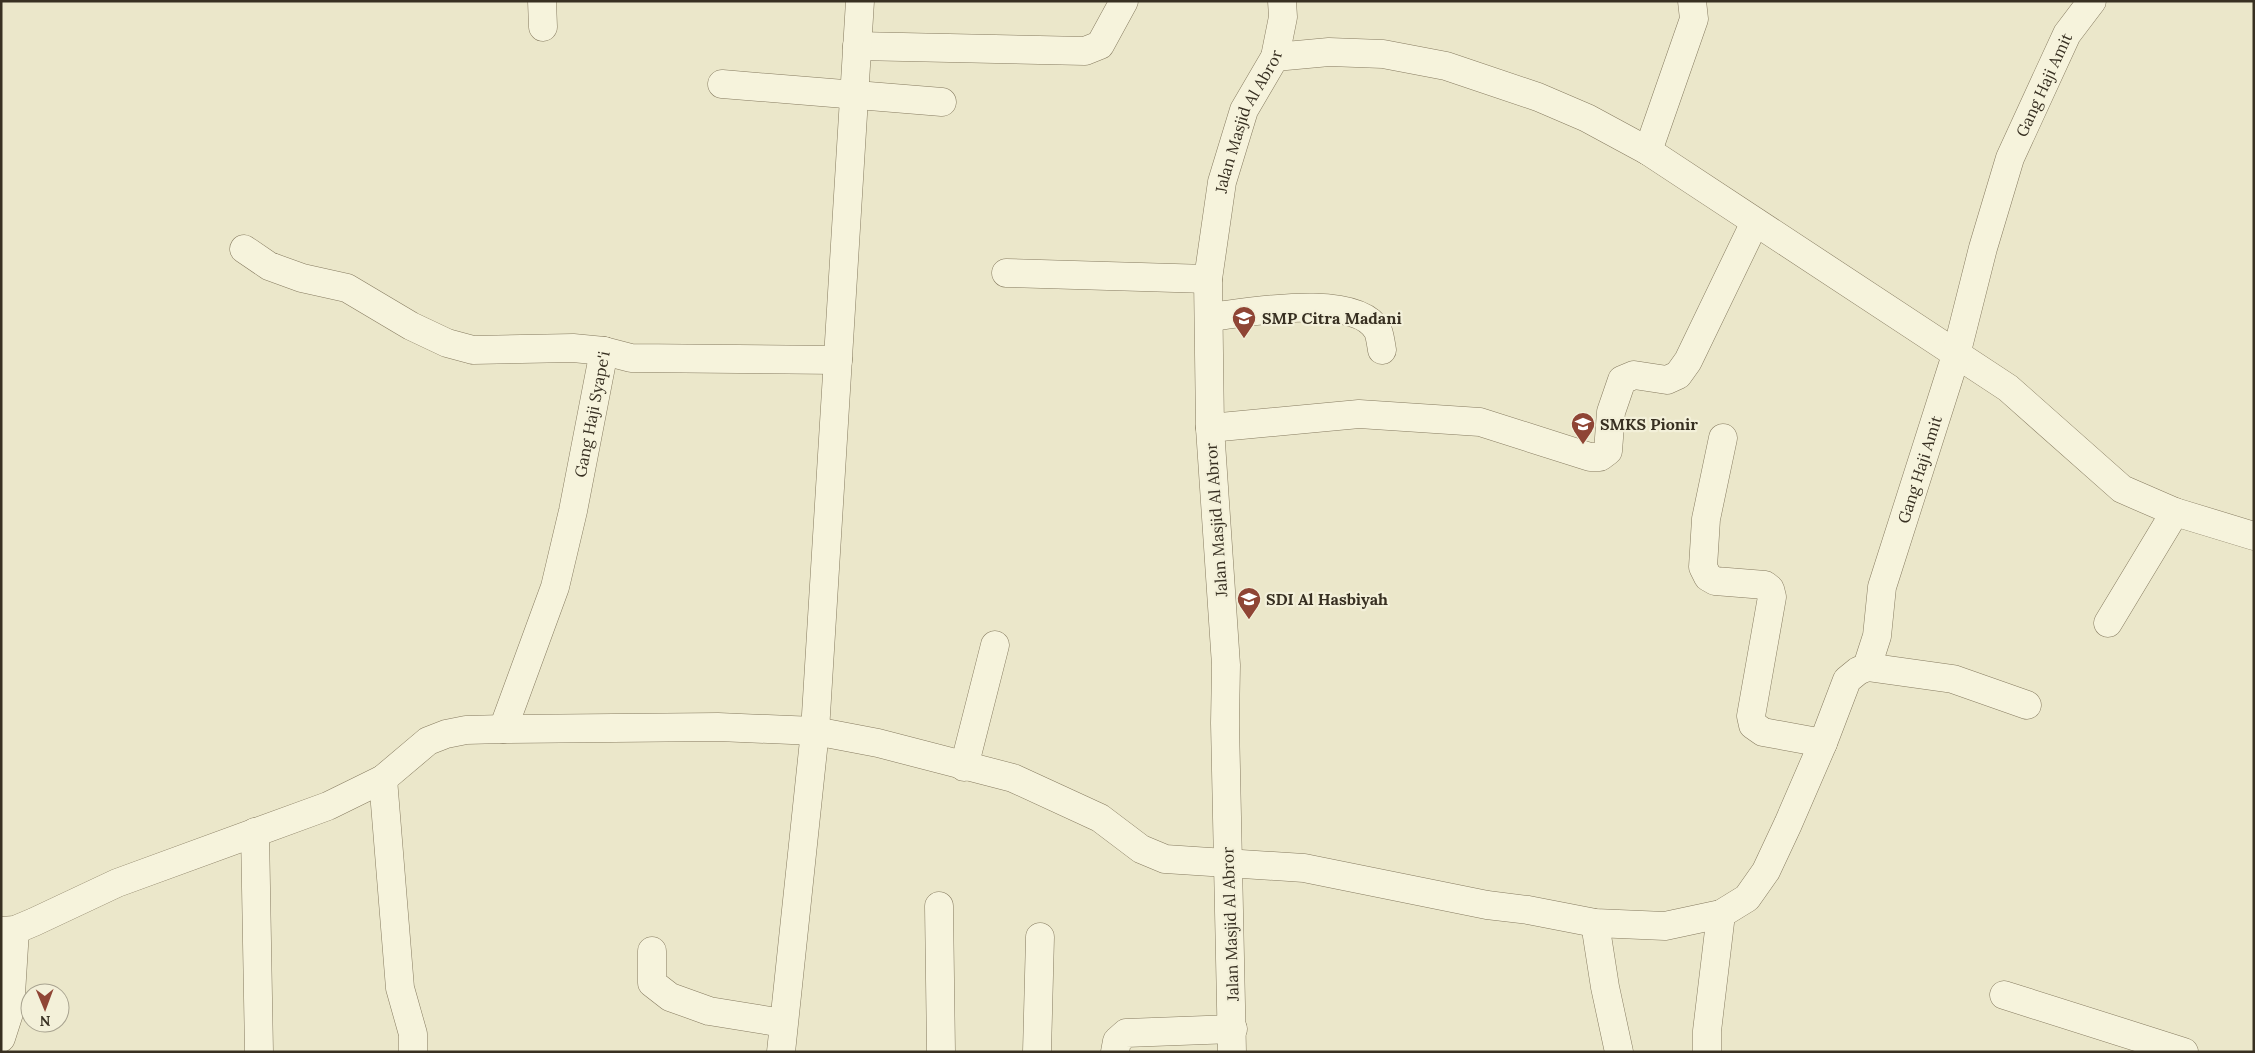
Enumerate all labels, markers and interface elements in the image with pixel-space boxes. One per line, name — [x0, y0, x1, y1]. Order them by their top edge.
street label: Gang Haji Amit — [2011, 29, 2076, 140]
street label: Jalan Masjid Al Abror — [1210, 48, 1286, 195]
school or university icon: SMP Citra Madani — [1231, 305, 1257, 339]
place label: SMP Citra Madani — [1262, 308, 1402, 328]
street label: Gang Haji Syape'i — [570, 349, 614, 479]
school or university icon: SMKS Pionir — [1570, 411, 1596, 445]
street label: Gang Haji Amit — [1893, 412, 1946, 526]
place label: SMKS Pionir — [1600, 414, 1698, 434]
street label: Jalan Masjid Al Abror — [1201, 442, 1231, 599]
school or university icon: SDI Al Hasbiyah — [1236, 586, 1262, 620]
place label: SDI Al Hasbiyah — [1266, 589, 1388, 609]
street label: Jalan Masjid Al Abror — [1217, 846, 1243, 1002]
north arrow — [20, 983, 70, 1033]
text: N — [39, 1012, 51, 1030]

